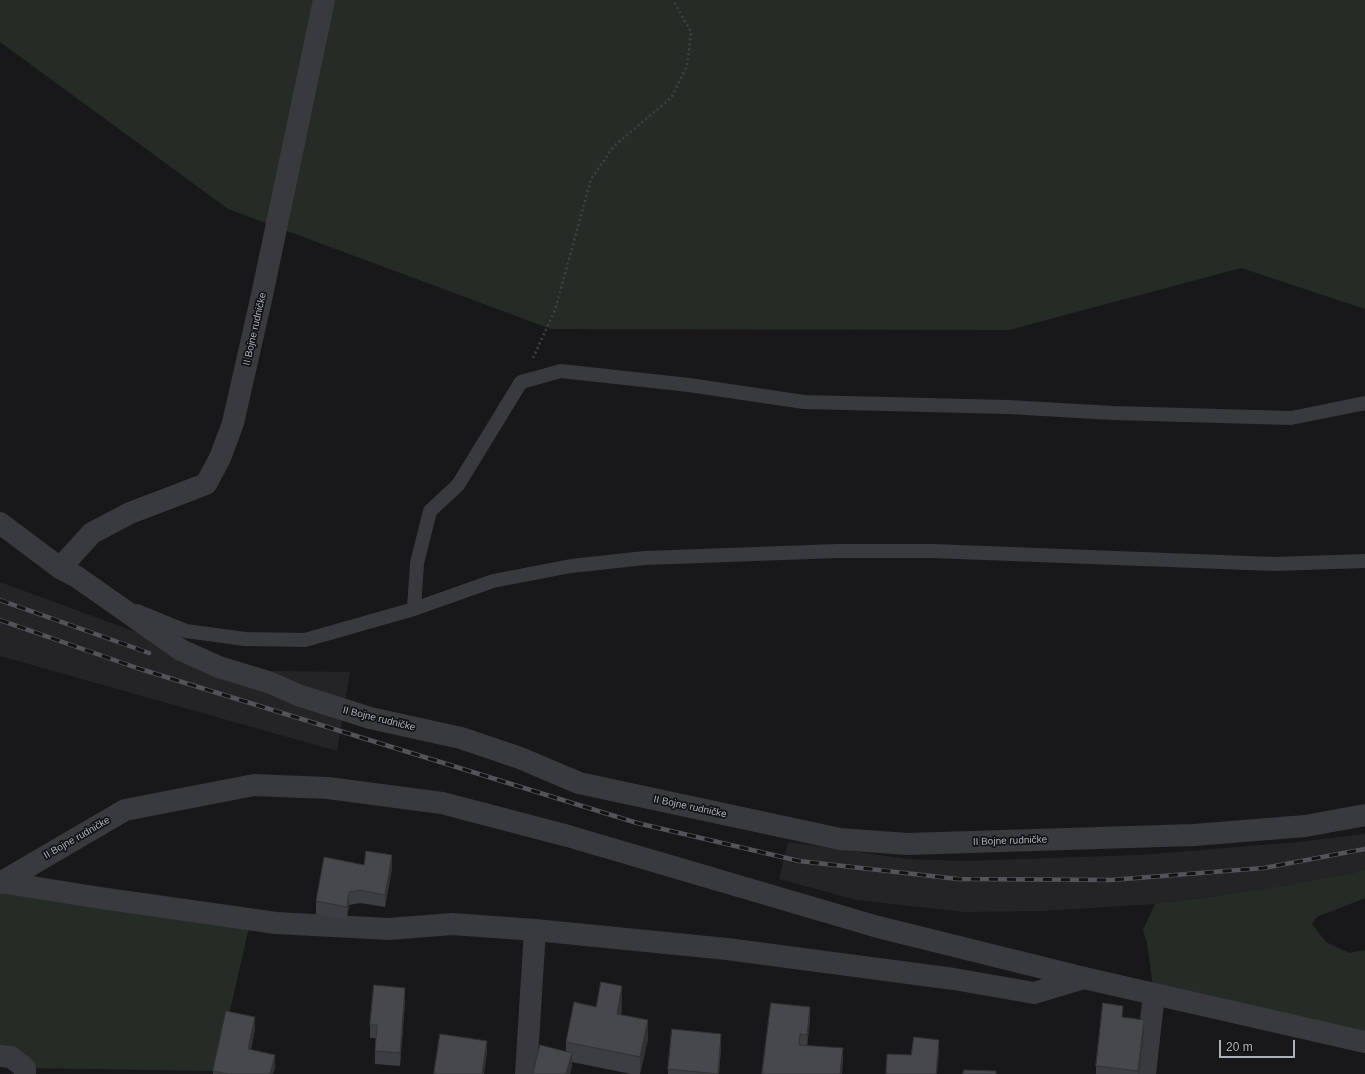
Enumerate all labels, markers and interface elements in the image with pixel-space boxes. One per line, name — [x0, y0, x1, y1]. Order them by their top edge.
street label: II Bojne rudničke — [241, 291, 269, 367]
street label: II Bojne rudničke — [341, 704, 417, 734]
street label: II Bojne rudničke — [652, 793, 728, 821]
street label: II Bojne rudničke — [42, 814, 112, 862]
street label: II Bojne rudničke — [973, 834, 1047, 848]
scale bar — [1221, 1032, 1297, 1058]
text: 20 m — [1226, 1040, 1253, 1054]

